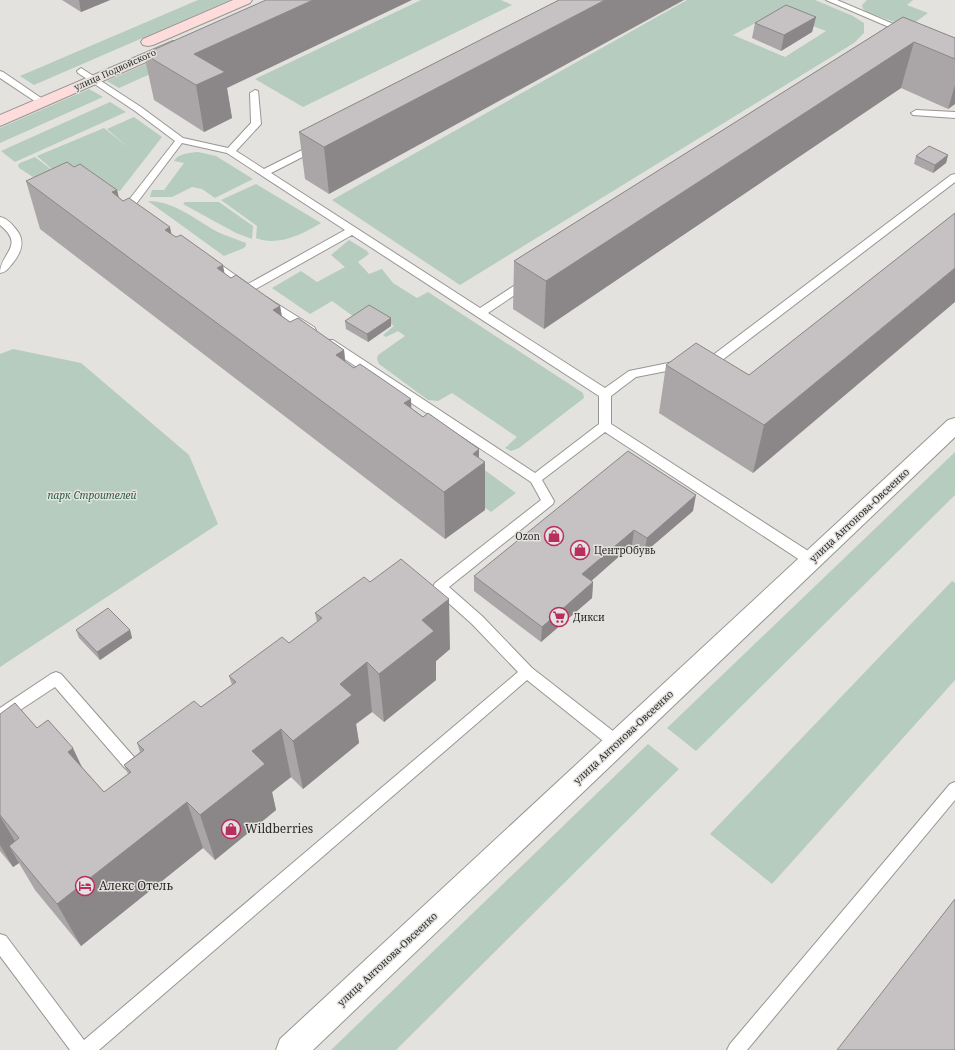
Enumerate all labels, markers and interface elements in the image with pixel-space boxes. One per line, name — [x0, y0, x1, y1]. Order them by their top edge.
street label: улица Подвойского — [72, 46, 158, 94]
street label: улица Антонова-Овсеенко — [806, 465, 912, 565]
park label: парк Строителей — [48, 488, 136, 502]
shop icon: Ozon — [543, 525, 565, 547]
place label: Ozon — [515, 529, 541, 543]
shop icon: ЦентрОбувь — [569, 539, 591, 561]
place label: ЦентрОбувь — [594, 543, 656, 557]
supermarket icon: Дикси — [548, 606, 570, 628]
place label: Дикси — [573, 610, 605, 624]
street label: улица Антонова-Овсеенко — [570, 687, 676, 787]
shop icon: Wildberries — [220, 818, 242, 840]
place label: Wildberries — [245, 820, 313, 837]
hotel icon: Алекс Отель — [74, 875, 96, 897]
place label: Алекс Отель — [99, 877, 173, 894]
street label: улица Антонова-Овсеенко — [334, 909, 440, 1009]

